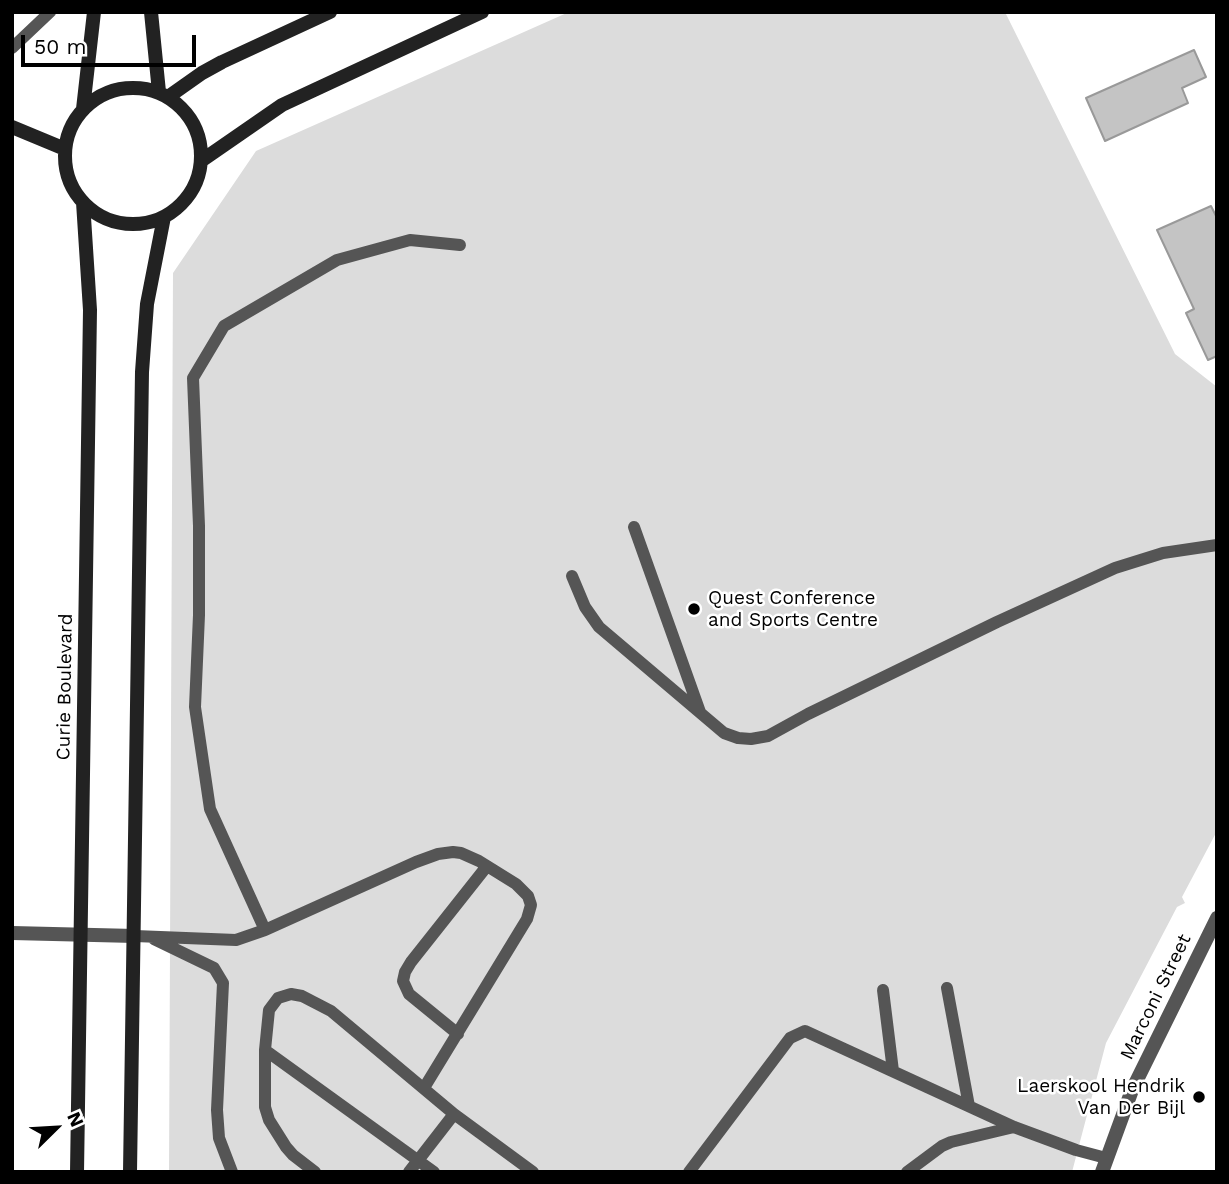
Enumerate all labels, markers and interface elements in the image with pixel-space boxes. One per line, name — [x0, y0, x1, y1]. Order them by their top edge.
scale bar — [24, 21, 200, 65]
text: 50 m — [34, 34, 86, 59]
place label: Quest Conference and Sports Centre — [708, 587, 878, 631]
marker: Quest Conference and Sports Centre — [686, 601, 702, 617]
street label: Curie Boulevard — [52, 613, 78, 761]
street label: Marconi Street — [1116, 931, 1196, 1063]
place label: Laerskool Hendrik Van Der Bijl — [1017, 1075, 1185, 1119]
marker: Laerskool Hendrik Van Der Bijl — [1191, 1089, 1207, 1105]
north arrow — [21, 1093, 91, 1163]
text: N — [62, 1108, 89, 1130]

